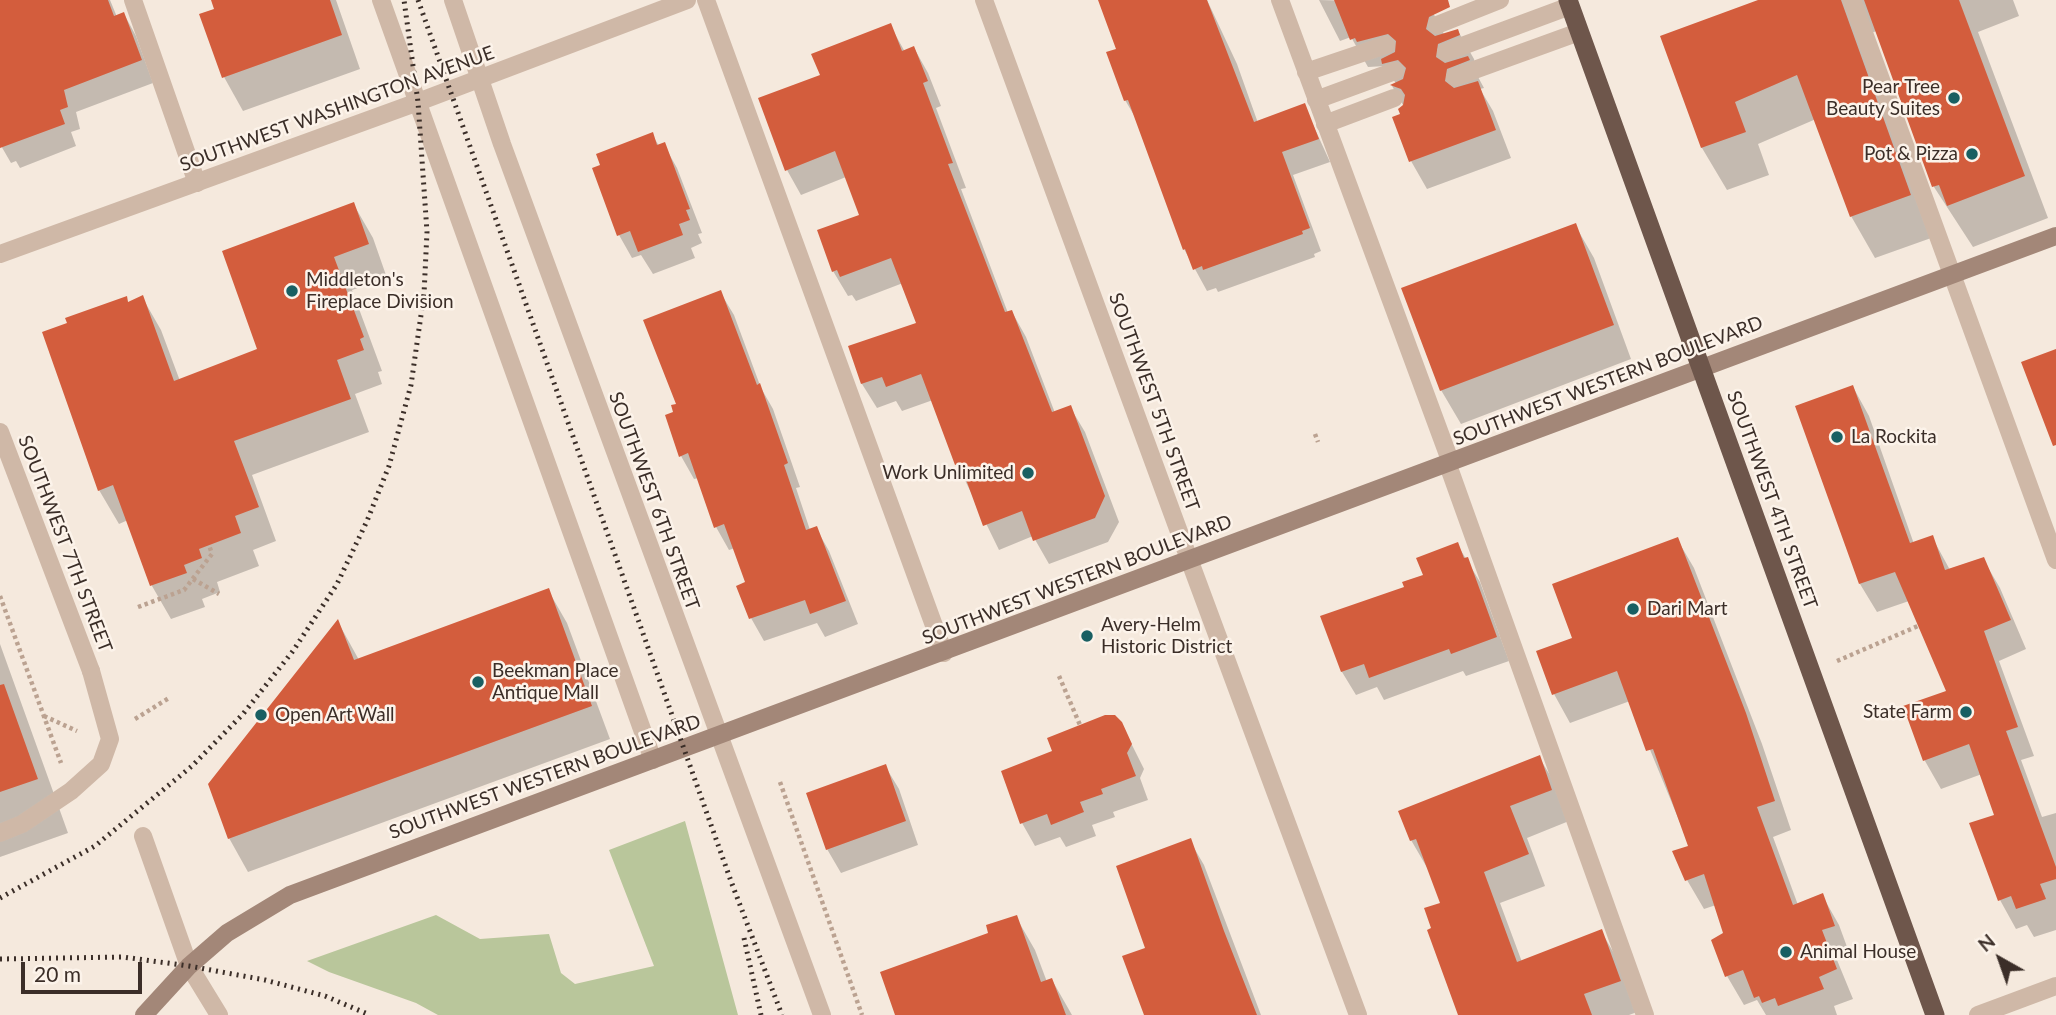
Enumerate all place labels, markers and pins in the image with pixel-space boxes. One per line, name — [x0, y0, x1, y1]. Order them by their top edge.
place label: Pear Tree Beauty Suites — [1826, 76, 1940, 120]
marker: Pear Tree Beauty Suites — [1946, 90, 1962, 106]
place label: Pot & Pizza — [1864, 143, 1958, 165]
marker: Pot & Pizza — [1964, 146, 1980, 162]
place label: Middleton's Fireplace Division — [306, 269, 454, 313]
marker: Middleton's Fireplace Division — [284, 283, 300, 299]
place label: La Rockita — [1851, 426, 1937, 448]
marker: La Rockita — [1829, 429, 1845, 445]
place label: Work Unlimited — [882, 462, 1014, 484]
marker: Work Unlimited — [1020, 465, 1036, 481]
place label: Dari Mart — [1647, 598, 1728, 620]
marker: Dari Mart — [1625, 601, 1641, 617]
place label: Avery-Helm Historic District — [1101, 614, 1232, 658]
marker: Avery-Helm Historic District — [1079, 628, 1095, 644]
place label: Beekman Place Antique Mall — [492, 660, 619, 704]
marker: Beekman Place Antique Mall — [470, 674, 486, 690]
place label: State Farm — [1863, 701, 1952, 723]
place label: Open Art Wall — [275, 704, 395, 726]
marker: State Farm — [1958, 704, 1974, 720]
marker: Open Art Wall — [253, 707, 269, 723]
place label: Animal House — [1800, 941, 1916, 963]
marker: Animal House — [1778, 944, 1794, 960]

